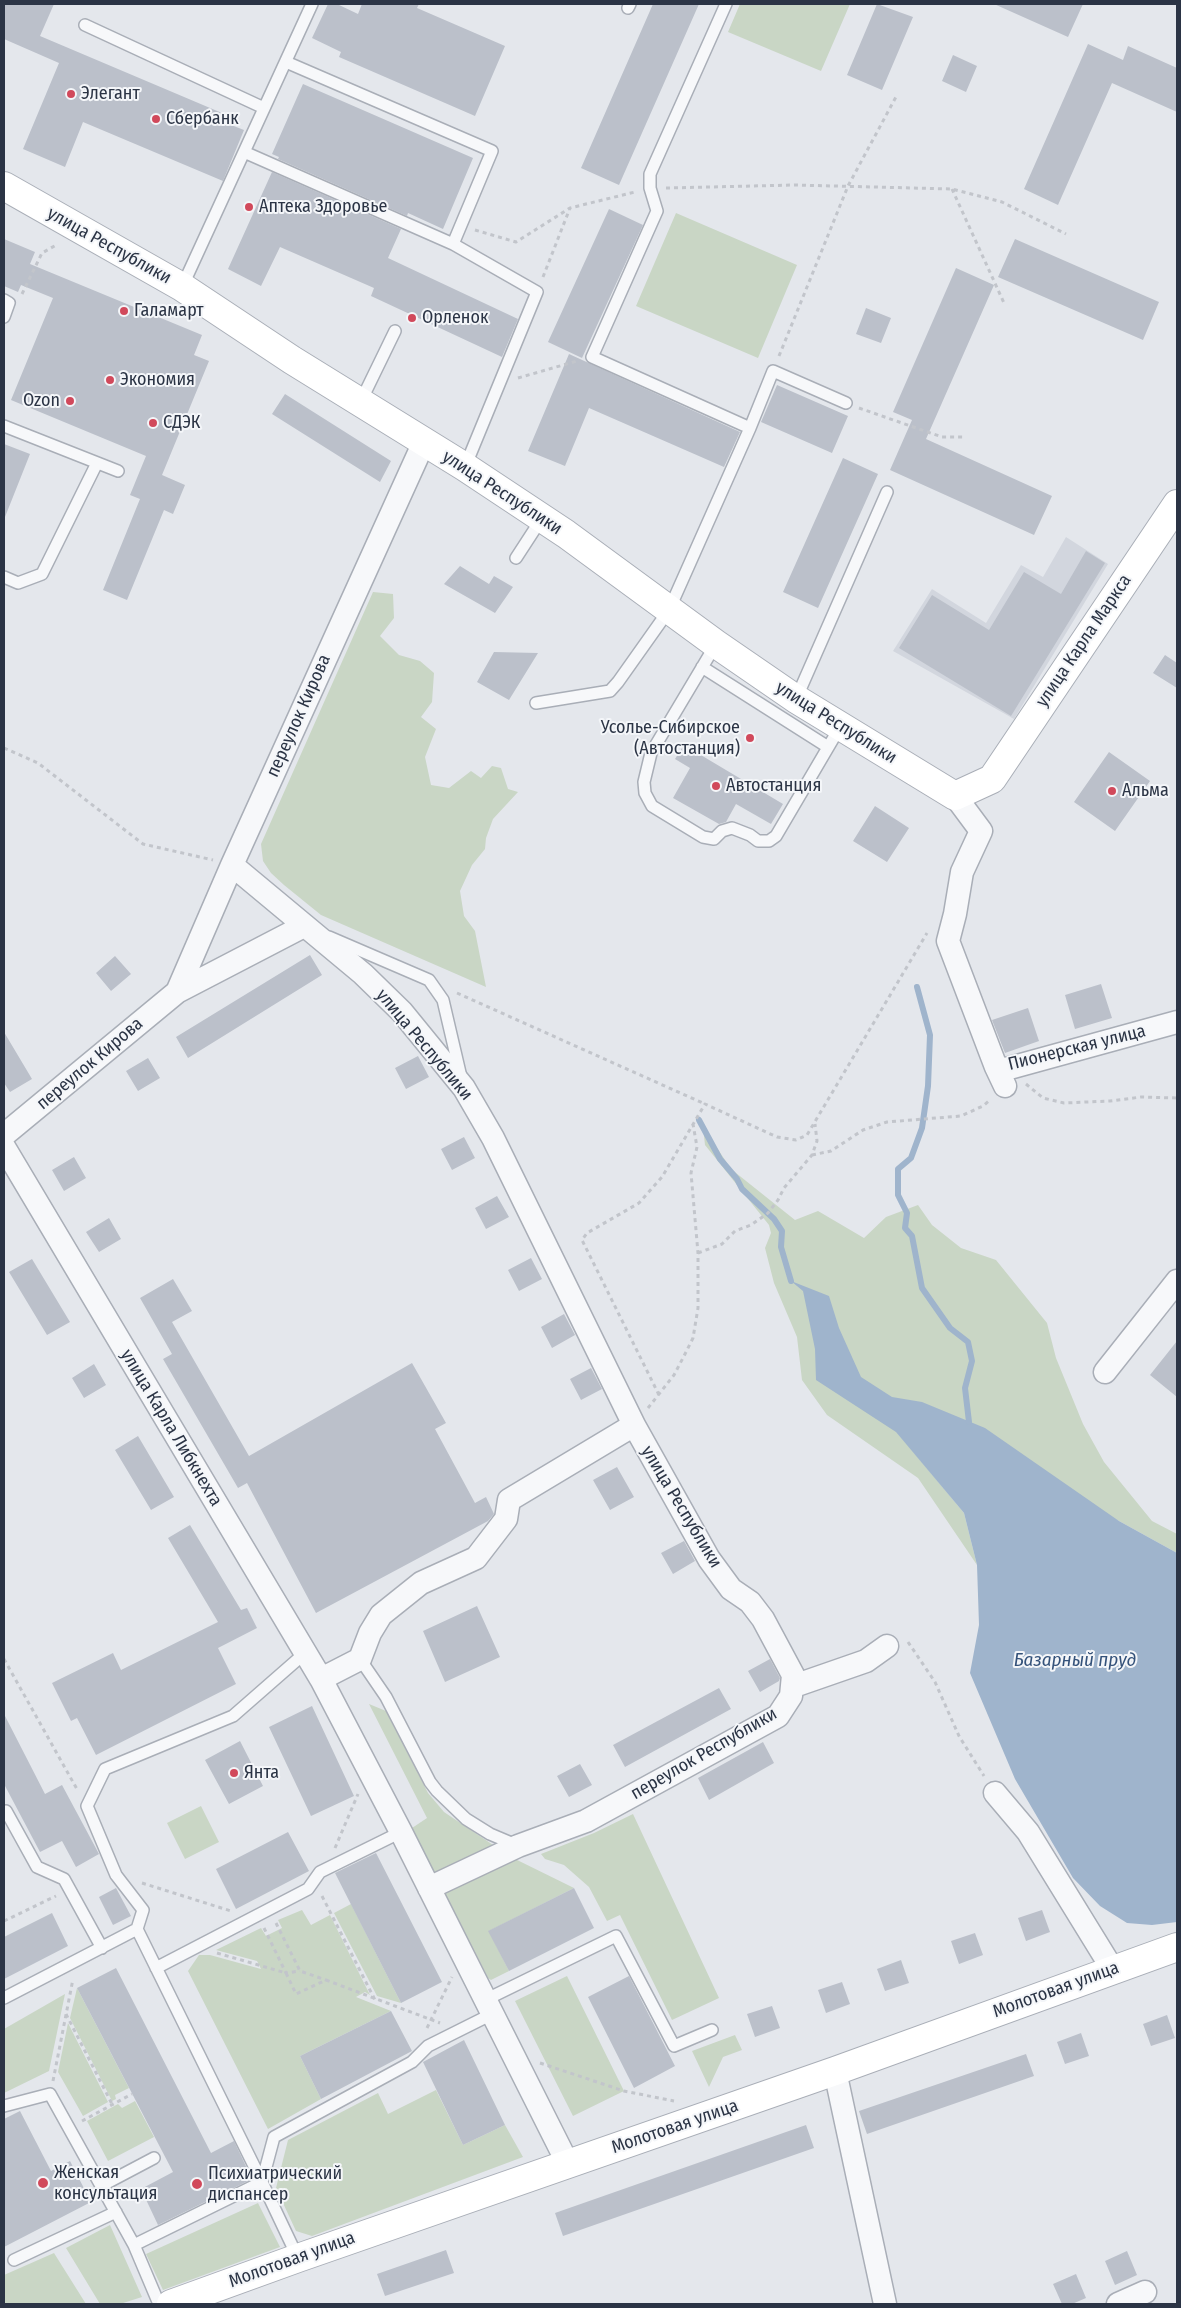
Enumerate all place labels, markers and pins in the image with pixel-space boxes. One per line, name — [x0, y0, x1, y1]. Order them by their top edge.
place label: Элегант — [81, 83, 140, 105]
marker: Элегант — [65, 88, 77, 100]
place label: Сбербанк — [166, 108, 239, 130]
marker: Сбербанк — [150, 113, 162, 125]
place label: Аптека Здоровье — [259, 196, 387, 218]
marker: Аптека Здоровье — [243, 201, 255, 213]
place label: Галамарт — [134, 300, 204, 322]
marker: Галамарт — [118, 305, 130, 317]
place label: Орленок — [422, 307, 488, 329]
marker: Орленок — [406, 312, 418, 324]
place label: Экономия — [120, 369, 195, 391]
marker: Экономия — [104, 374, 116, 386]
place label: Ozon — [23, 390, 60, 412]
marker: Ozon — [64, 395, 76, 407]
place label: СДЭК — [163, 412, 200, 434]
marker: СДЭК — [147, 417, 159, 429]
place label: Усолье-Сибирское (Автостанция) — [601, 717, 740, 760]
marker: Усолье-Сибирское (Автостанция) — [744, 732, 756, 744]
place label: Автостанция — [726, 775, 821, 797]
marker: Автостанция — [710, 780, 722, 792]
place label: Альма — [1122, 780, 1169, 802]
marker: Альма — [1106, 785, 1118, 797]
place label: Янта — [244, 1762, 279, 1784]
marker: Янта — [228, 1767, 240, 1779]
place label: Женская консультация — [54, 2162, 157, 2204]
place label: Психиатрический диспансер — [208, 2163, 342, 2206]
marker: Женская консультация — [36, 2176, 50, 2190]
marker: Психиатрический диспансер — [190, 2177, 204, 2191]

